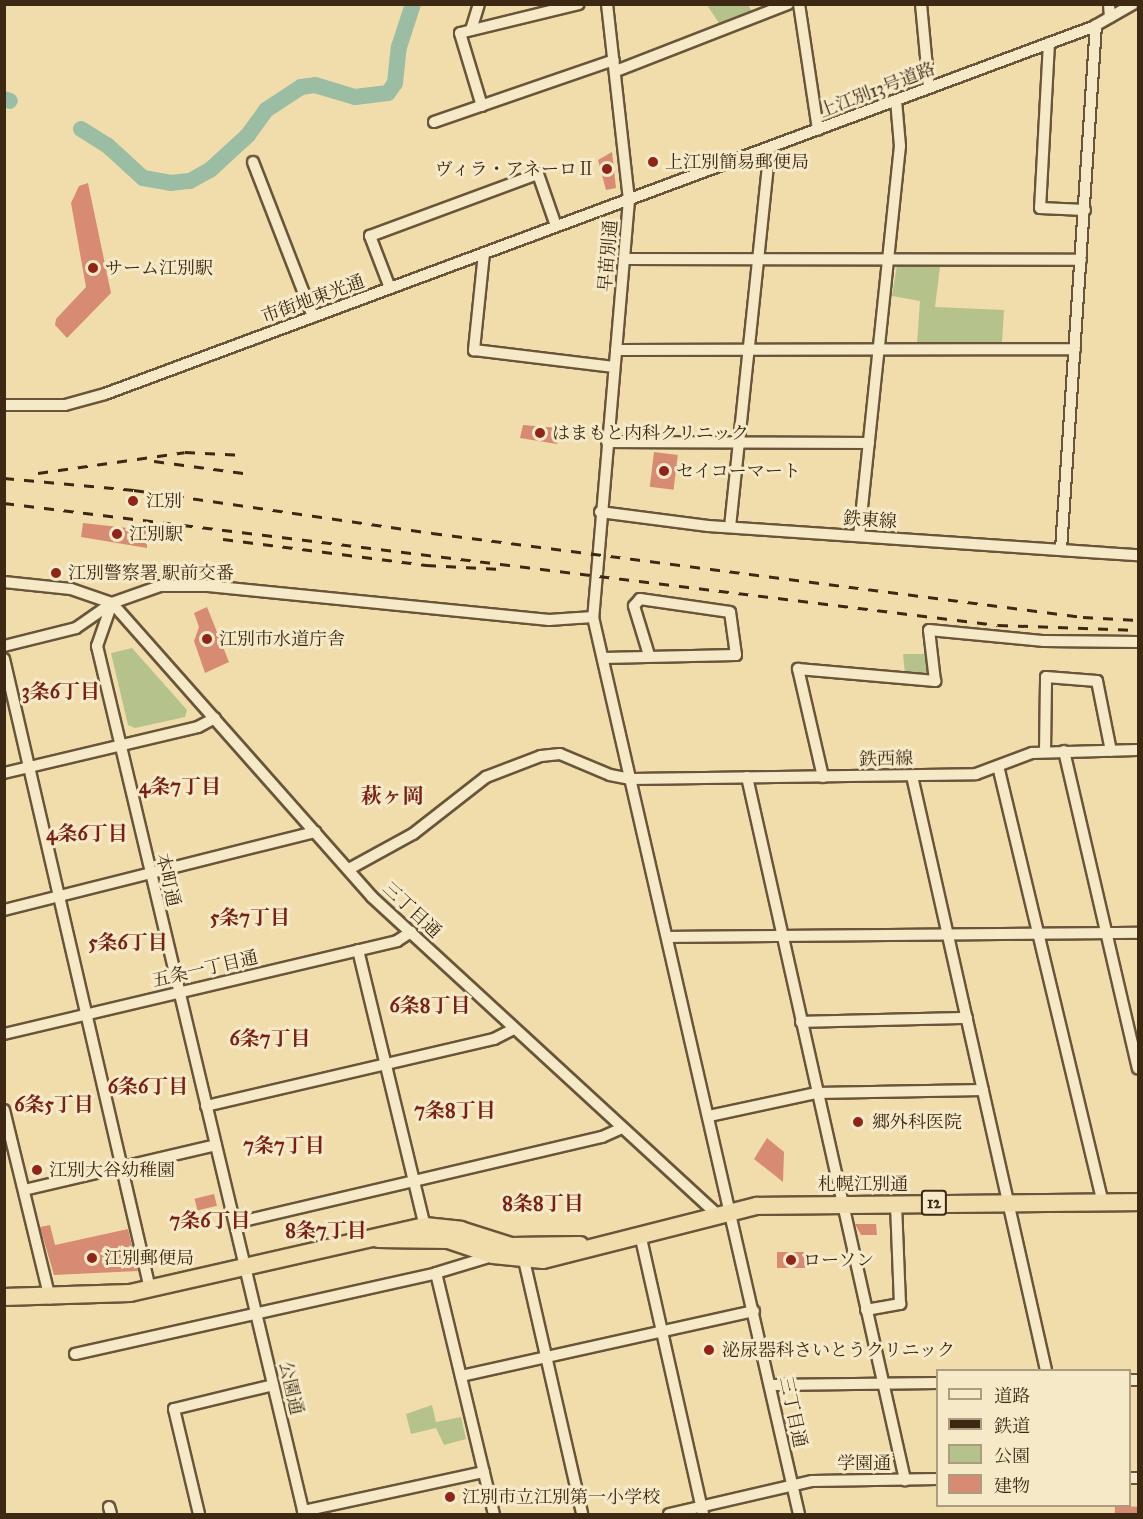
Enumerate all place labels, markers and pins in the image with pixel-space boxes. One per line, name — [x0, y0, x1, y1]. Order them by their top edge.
place label: 上江別簡易郵便局 — [665, 151, 809, 173]
marker: 上江別簡易郵便局 — [646, 155, 660, 169]
place label: ヴィラ・アネーロⅡ — [433, 158, 595, 180]
marker: ヴィラ・アネーロⅡ — [600, 162, 614, 176]
place label: サーム江別駅 — [105, 257, 213, 279]
marker: サーム江別駅 — [86, 261, 100, 275]
place label: はまもと内科クリニック — [552, 422, 750, 444]
marker: はまもと内科クリニック — [533, 426, 547, 440]
place label: セイコーマート — [676, 460, 802, 482]
marker: セイコーマート — [657, 464, 671, 478]
place label: 江別 — [146, 490, 182, 512]
marker: 江別 — [124, 492, 142, 510]
place label: 江別駅 — [129, 523, 183, 545]
marker: 江別駅 — [110, 527, 124, 541]
place label: 江別警察署 駅前交番 — [68, 562, 234, 584]
marker: 江別警察署 駅前交番 — [49, 566, 63, 580]
place label: 江別市水道庁舎 — [219, 628, 345, 650]
marker: 江別市水道庁舎 — [200, 632, 214, 646]
place label: 郷外科医院 — [872, 1111, 962, 1133]
marker: 郷外科医院 — [849, 1113, 867, 1131]
place label: 江別大谷幼稚園 — [49, 1159, 175, 1181]
marker: 江別大谷幼稚園 — [30, 1163, 44, 1177]
place label: 江別郵便局 — [104, 1247, 194, 1269]
place label: ローソン — [803, 1249, 875, 1271]
marker: 江別郵便局 — [85, 1251, 99, 1265]
marker: ローソン — [784, 1253, 798, 1267]
place label: 泌尿器科さいとうクリニック — [722, 1339, 956, 1361]
marker: 泌尿器科さいとうクリニック — [700, 1341, 718, 1359]
place label: 江別市立江別第一小学校 — [462, 1486, 660, 1508]
marker: 江別市立江別第一小学校 — [443, 1490, 457, 1504]

